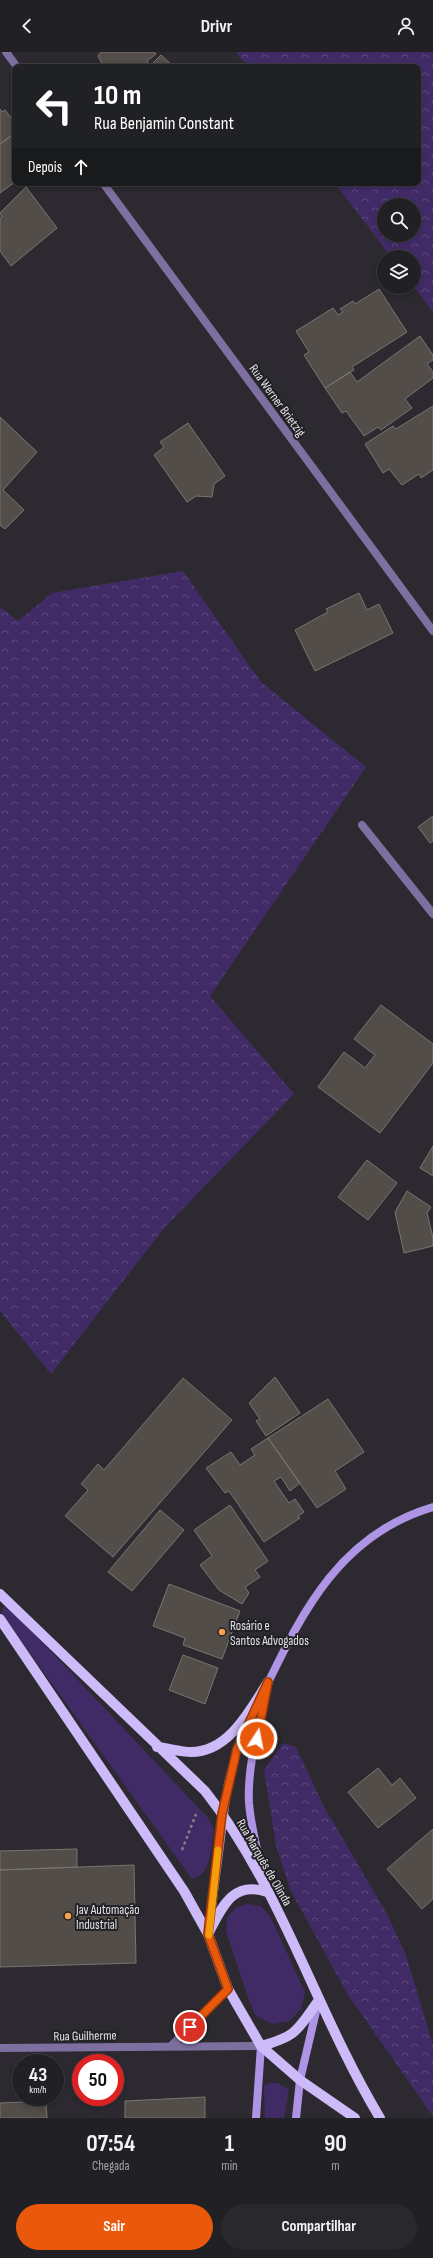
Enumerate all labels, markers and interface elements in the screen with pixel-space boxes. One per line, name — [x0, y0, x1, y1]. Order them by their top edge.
icon: back — [16, 15, 38, 37]
icon: person — [395, 15, 417, 37]
text: Drivr — [201, 16, 232, 37]
text: 10 m — [94, 79, 141, 112]
icon: left — [28, 80, 80, 132]
text: Rua Benjamin Constant — [94, 113, 234, 134]
icon: ahead — [70, 156, 92, 178]
text: Depois — [28, 158, 62, 177]
map controls — [377, 198, 421, 294]
button: search — [377, 198, 421, 242]
button: layers — [377, 250, 421, 294]
street label: Rua Werner Brietzig — [246, 361, 309, 440]
place label: Rosário e Santos Advogados — [230, 1618, 309, 1649]
marker: Rosário e Santos Advogados — [217, 1627, 227, 1637]
position arrow — [236, 1718, 278, 1760]
street label: Rua Marquês de Olinda — [233, 1816, 296, 1909]
place label: Jav Automação Industrial — [75, 1902, 140, 1933]
marker: Jav Automação Industrial — [63, 1911, 73, 1921]
pin — [173, 2010, 207, 2044]
icon: arrive — [179, 2016, 201, 2038]
street label: Rua Guilherme — [53, 2027, 117, 2045]
speed limit sign: 50 — [72, 2054, 124, 2106]
text: 43 — [29, 2063, 47, 2087]
text: km/h — [29, 2084, 47, 2096]
text: 07:54 — [86, 2129, 135, 2158]
text: 1 — [225, 2129, 234, 2158]
text: 90 — [324, 2129, 347, 2158]
text: Chegada — [92, 2158, 129, 2174]
text: min — [221, 2158, 238, 2174]
text: m — [331, 2158, 340, 2174]
button: Sair — [16, 2204, 213, 2250]
button: Compartilhar — [221, 2204, 417, 2250]

